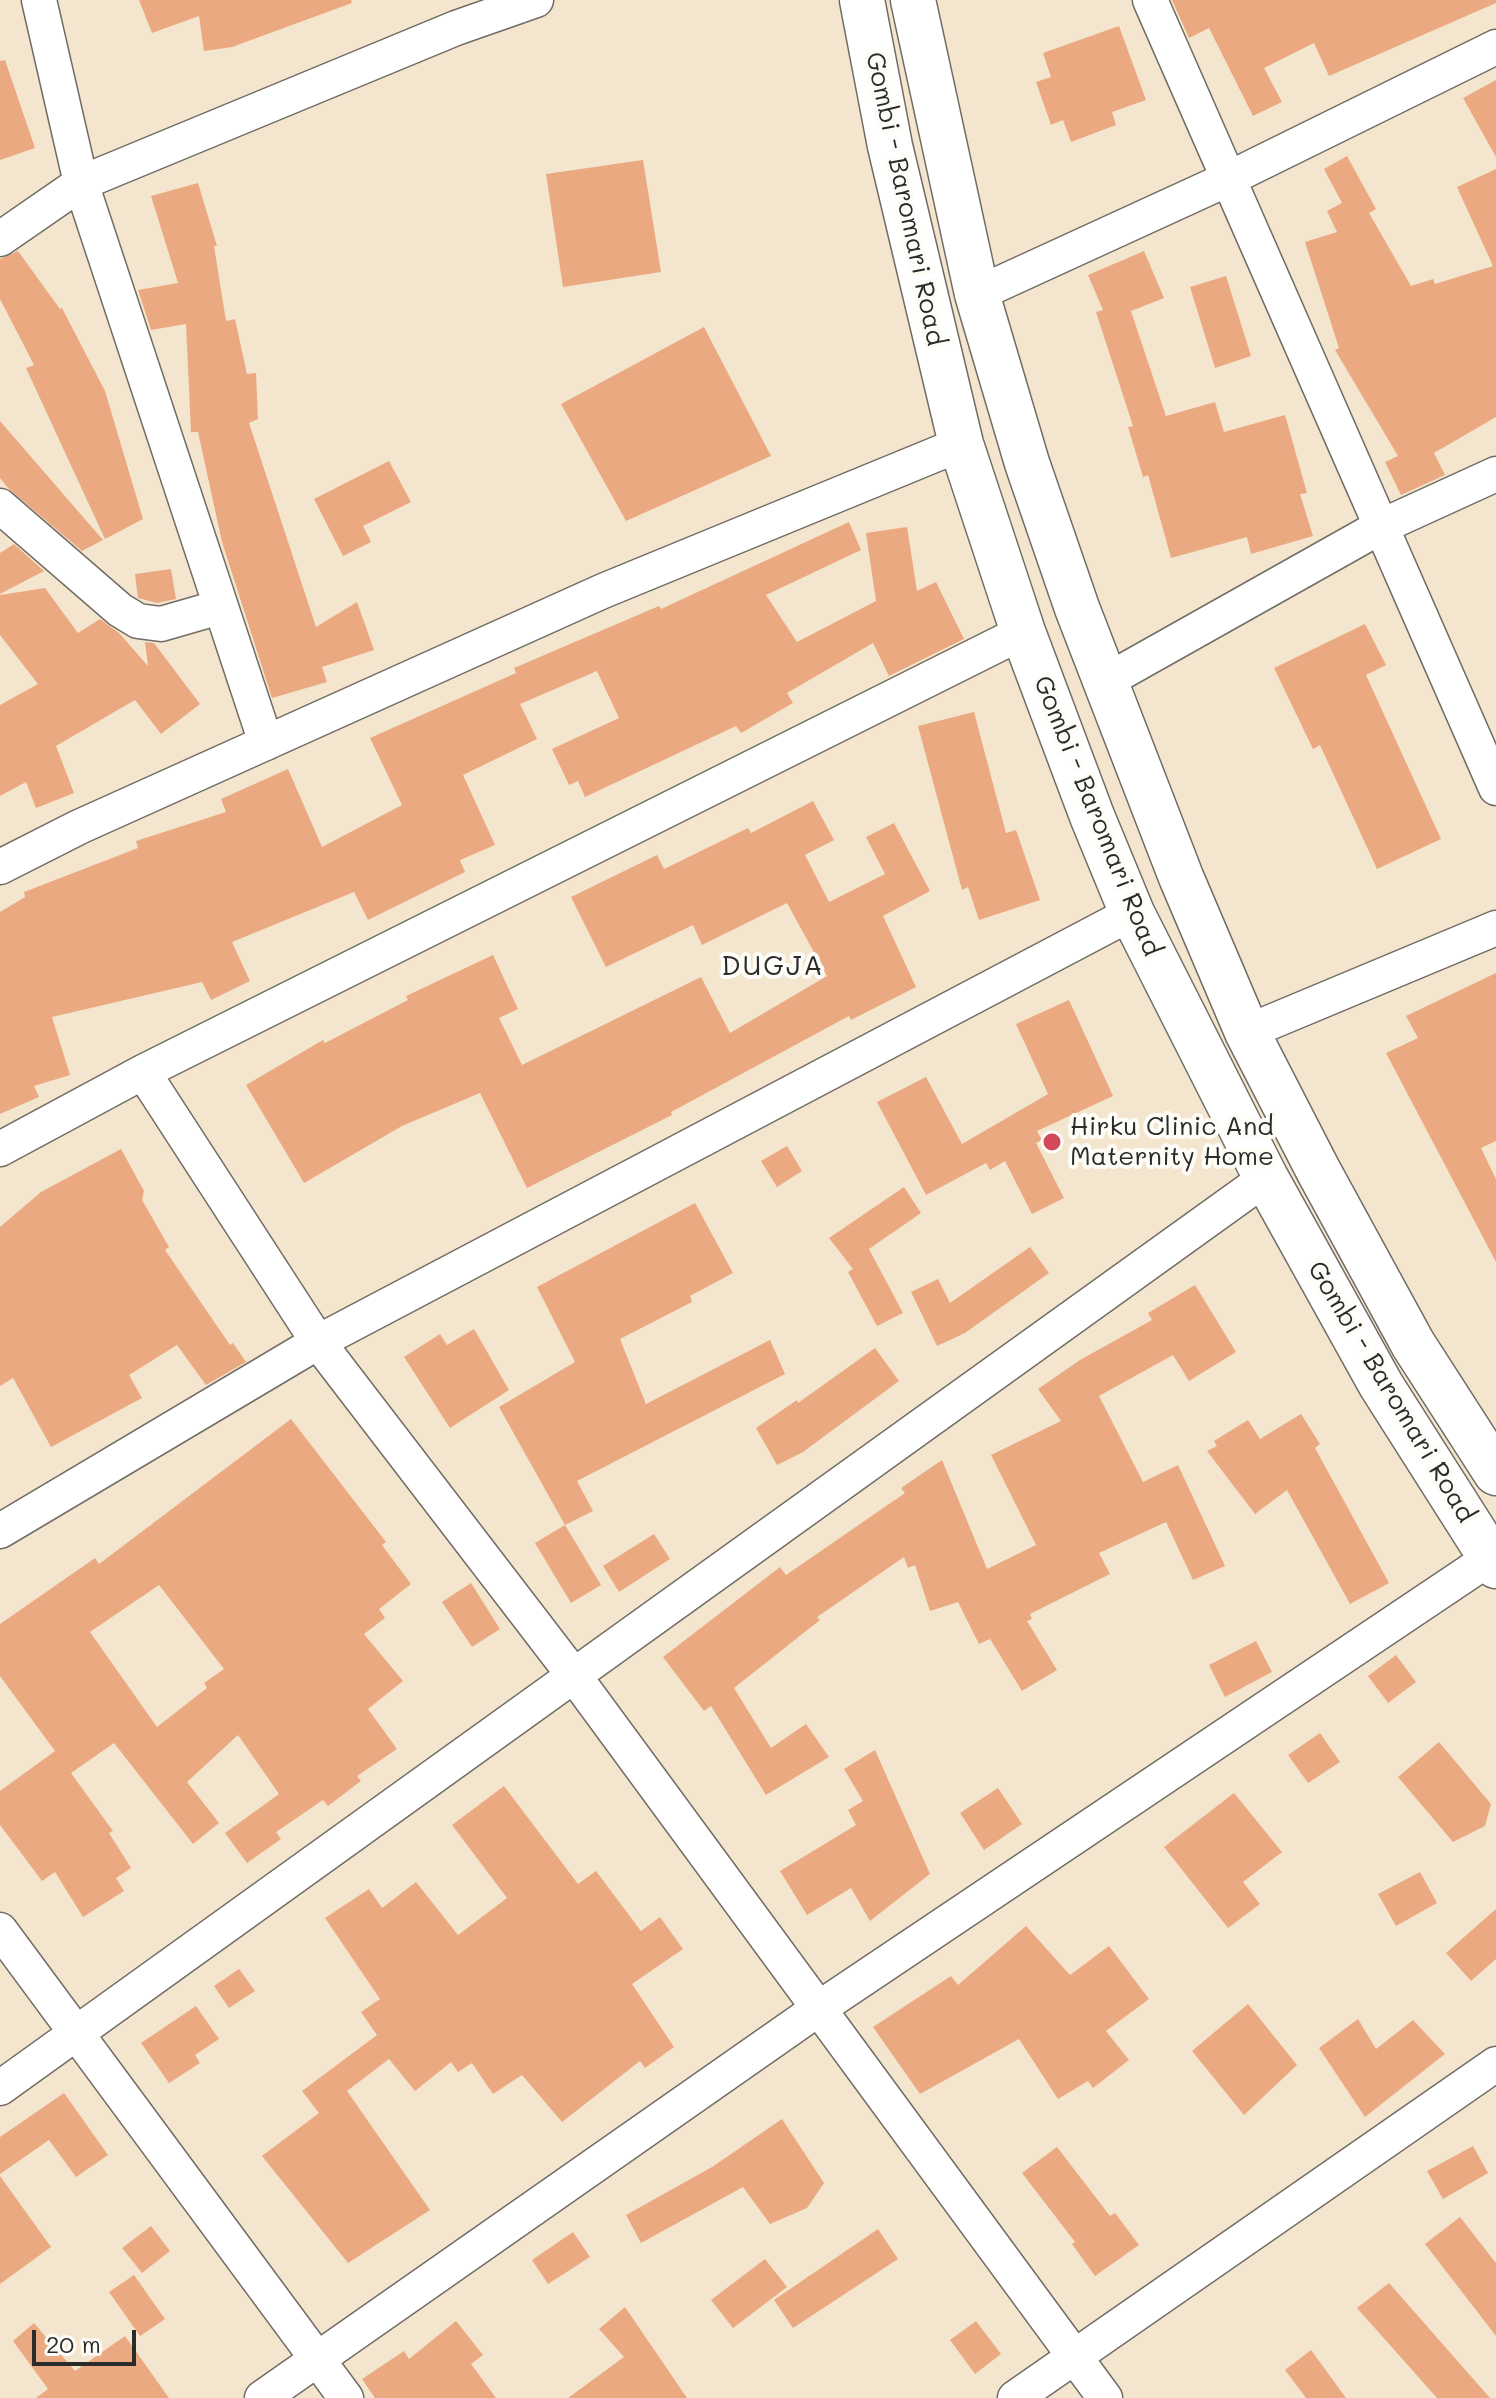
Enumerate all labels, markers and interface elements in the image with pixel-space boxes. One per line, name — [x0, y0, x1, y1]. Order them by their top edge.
street label: Gombi - Baromari Road — [859, 49, 951, 349]
street label: Gombi - Baromari Road — [1026, 671, 1168, 961]
district label: DUGJA — [721, 949, 825, 983]
place label: Hirku Clinic And Maternity Home — [1070, 1111, 1274, 1172]
marker: Hirku Clinic And Maternity Home — [1041, 1131, 1063, 1153]
street label: Gombi - Baromari Road — [1301, 1256, 1481, 1528]
scale bar — [36, 2314, 140, 2364]
text: 20 m — [46, 2328, 101, 2359]

